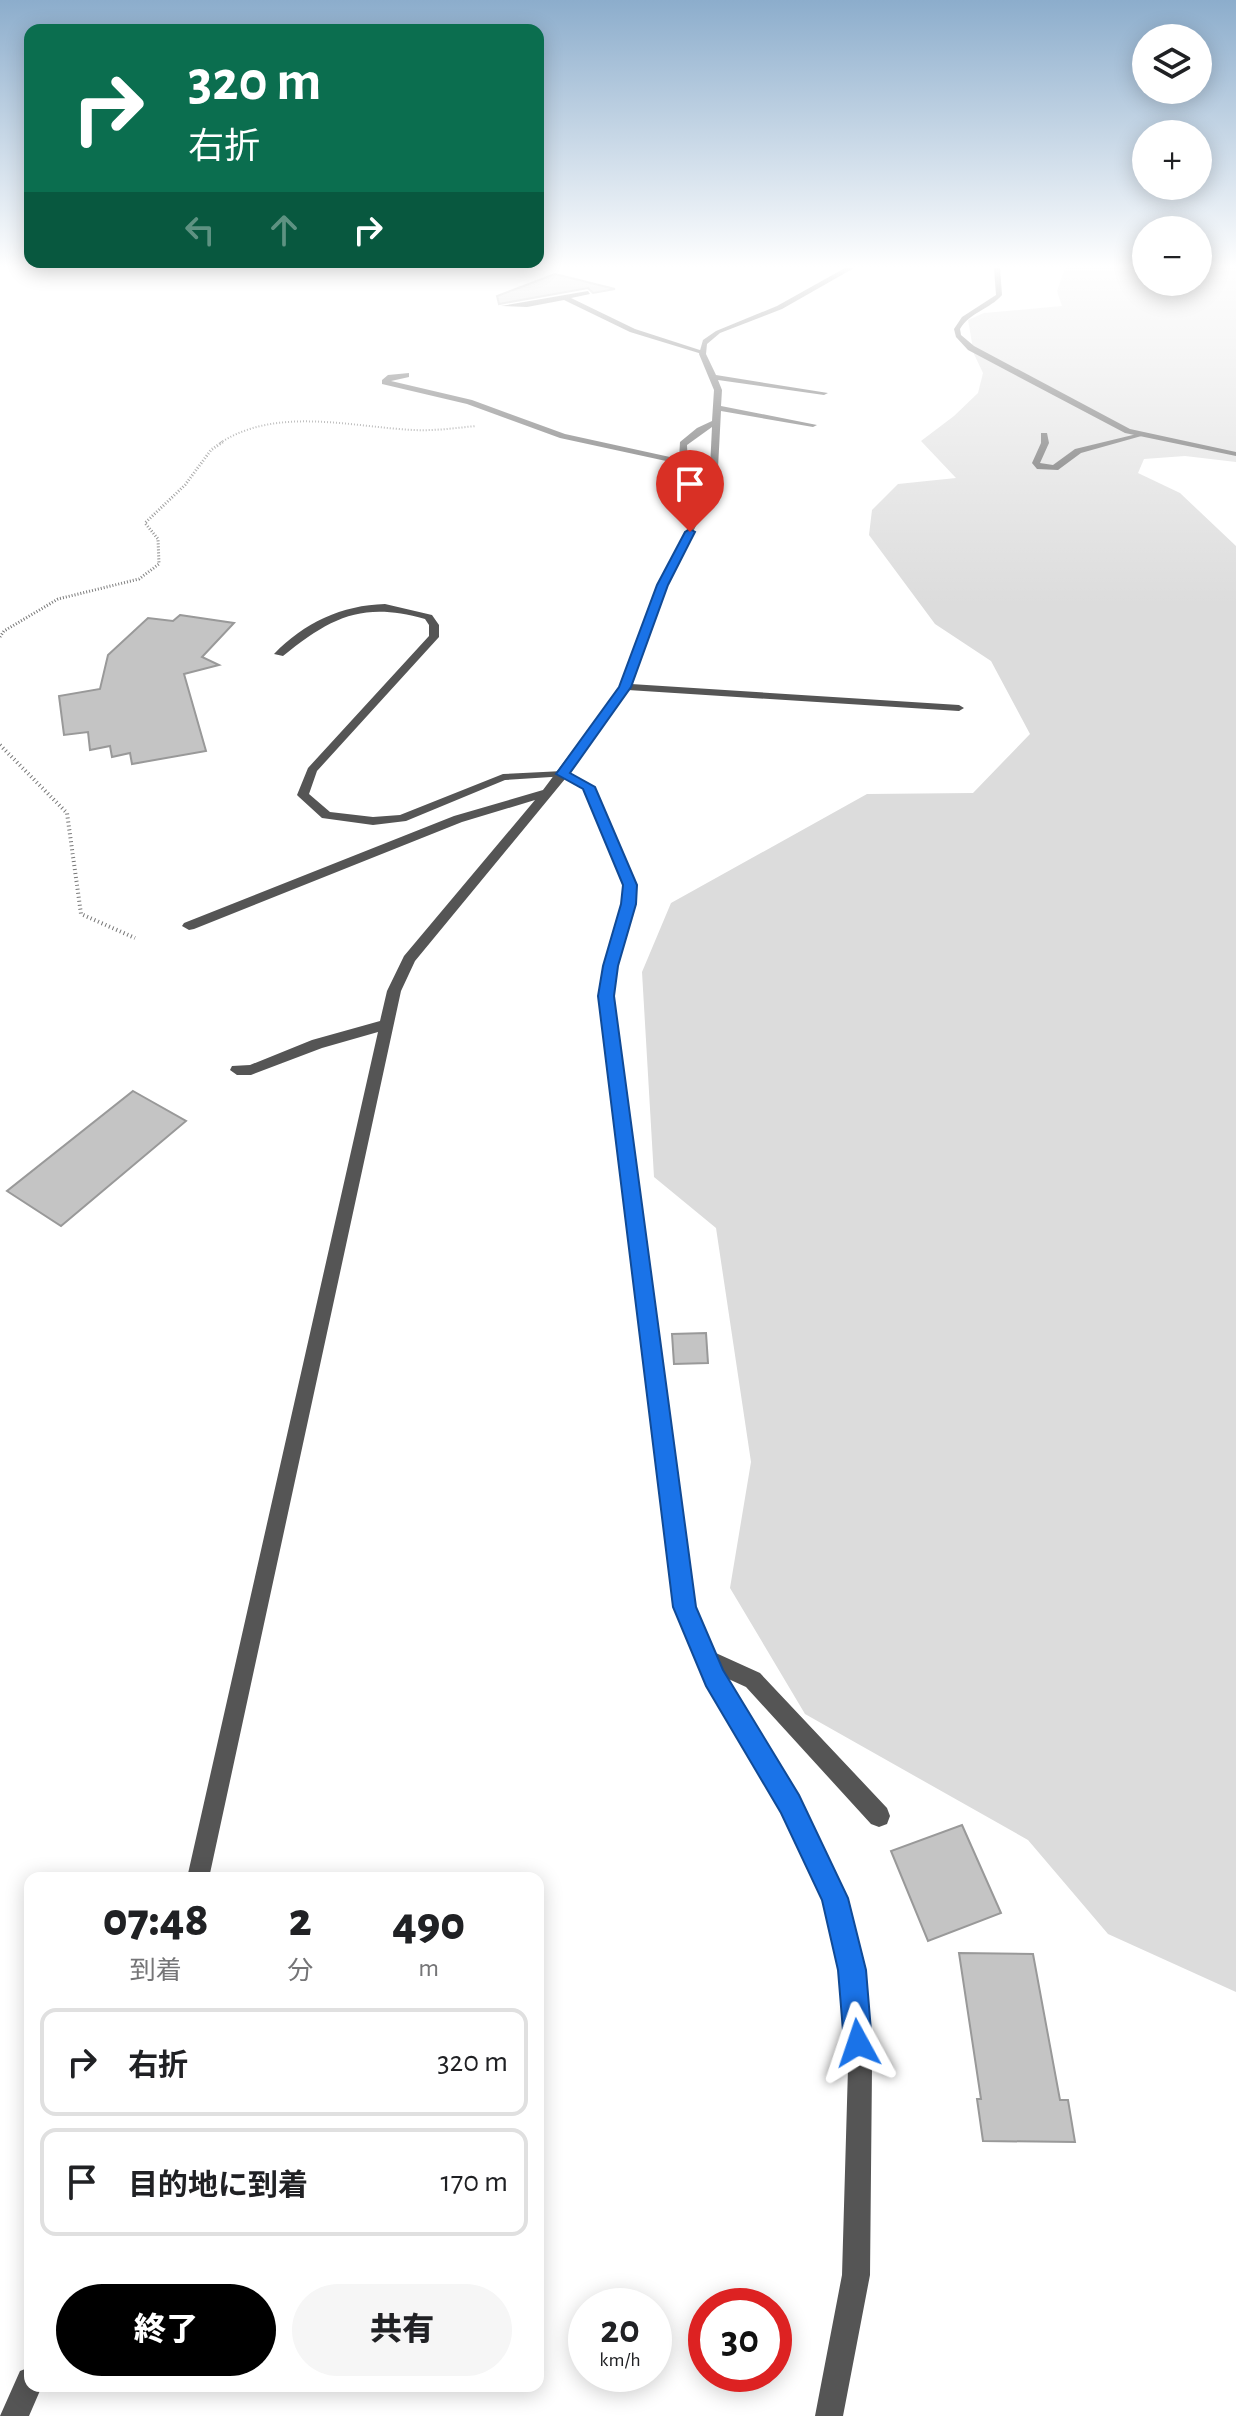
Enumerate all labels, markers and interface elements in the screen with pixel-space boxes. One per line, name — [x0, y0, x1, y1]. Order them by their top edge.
map controls — [1132, 24, 1212, 296]
button: layers — [1132, 24, 1212, 104]
text: 320 m — [188, 54, 321, 110]
icon: right — [56, 56, 160, 160]
button: + — [1132, 120, 1212, 200]
text: 右折 — [188, 129, 260, 165]
icon: left — [178, 208, 222, 252]
icon: ahead — [262, 208, 306, 252]
icon: right — [346, 208, 390, 252]
button: − — [1132, 216, 1212, 296]
pin — [656, 450, 724, 532]
icon: arrive — [668, 462, 712, 506]
text: 07:48 — [103, 1897, 209, 1945]
text: 2 — [289, 1897, 312, 1945]
text: 490 — [392, 1901, 465, 1949]
text: m — [418, 1955, 439, 1981]
text: 到着 — [130, 1958, 182, 1984]
text: 分 — [287, 1958, 313, 1984]
position arrow — [816, 2001, 900, 2085]
icon: right — [60, 2040, 104, 2084]
text: 320 m — [437, 2047, 508, 2077]
text: 右折 — [128, 2051, 188, 2081]
icon: arrive — [60, 2160, 104, 2204]
text: 170 m — [440, 2167, 508, 2197]
text: 目的地に到着 — [128, 2171, 308, 2201]
button: 終了 — [56, 2284, 276, 2376]
button: 共有 — [292, 2284, 512, 2376]
speed limit sign: 30 — [688, 2288, 792, 2392]
text: 20 — [600, 2310, 640, 2350]
text: km/h — [599, 2350, 641, 2370]

